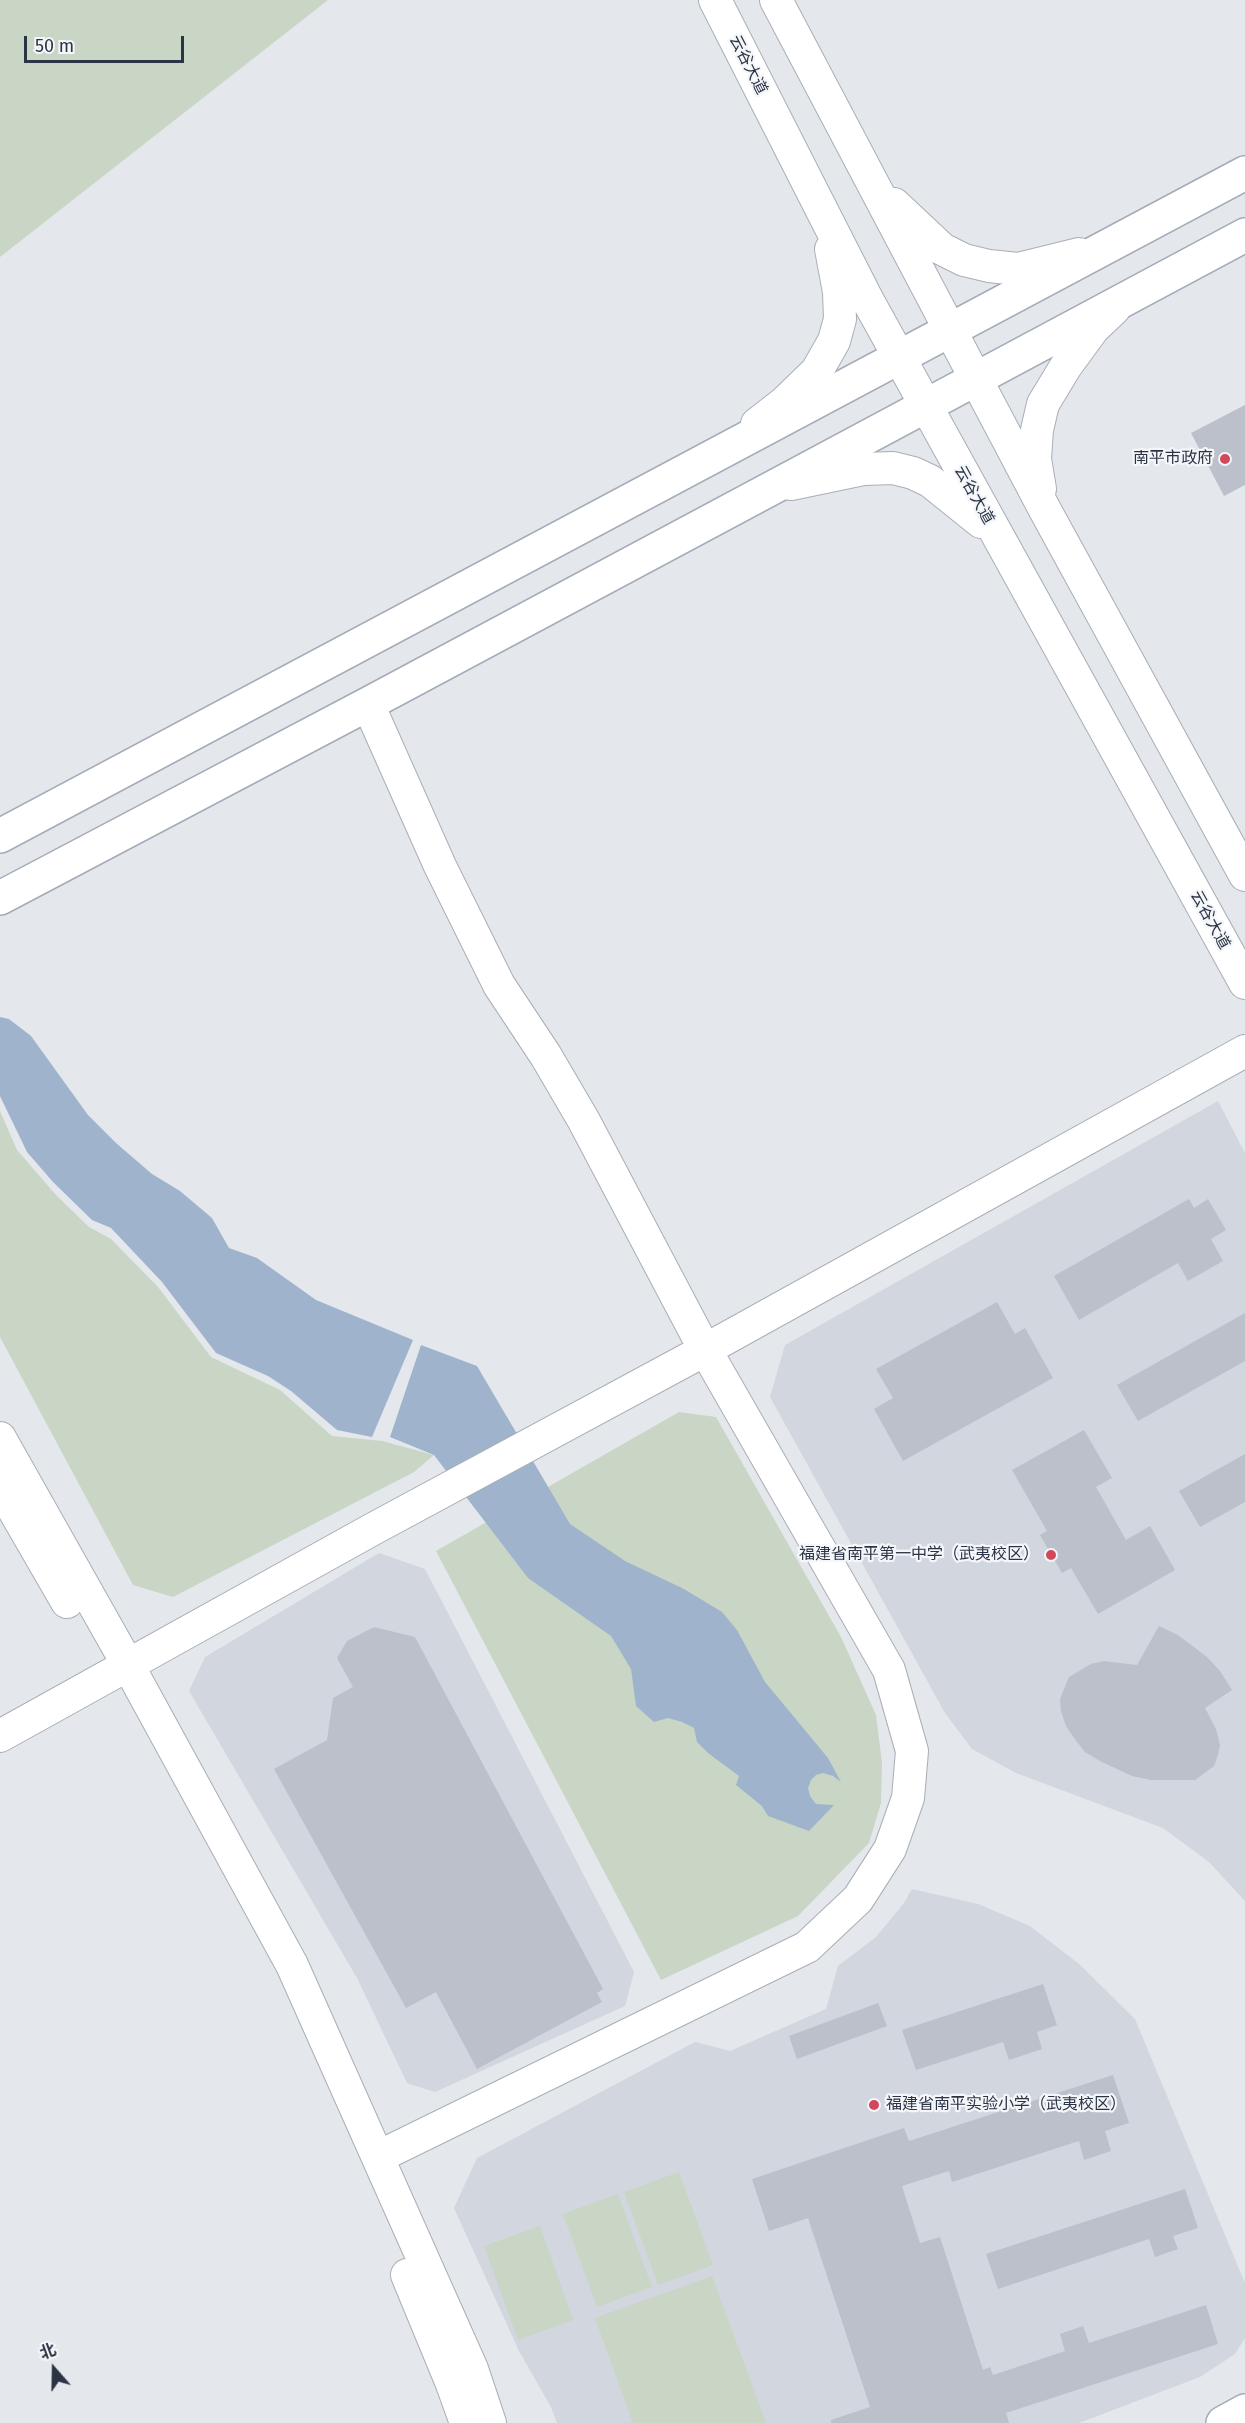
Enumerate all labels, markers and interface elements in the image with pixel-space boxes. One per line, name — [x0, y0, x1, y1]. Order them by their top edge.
scale bar — [27, 24, 188, 62]
street label: 云谷大道 — [725, 32, 771, 98]
text: 50 m — [35, 35, 74, 57]
place label: 南平市政府 — [1133, 449, 1213, 469]
marker: 南平市政府 — [1218, 452, 1232, 466]
street label: 云谷大道 — [950, 462, 998, 528]
street label: 云谷大道 — [1186, 887, 1234, 953]
place label: 福建省南平第一中学（武夷校区） — [799, 1545, 1039, 1565]
marker: 福建省南平第一中学（武夷校区） — [1044, 1548, 1058, 1562]
place label: 福建省南平实验小学（武夷校区） — [886, 2095, 1126, 2115]
marker: 福建省南平实验小学（武夷校区） — [867, 2098, 881, 2112]
north arrow — [24, 2339, 84, 2399]
text: 北 — [37, 2340, 58, 2363]

